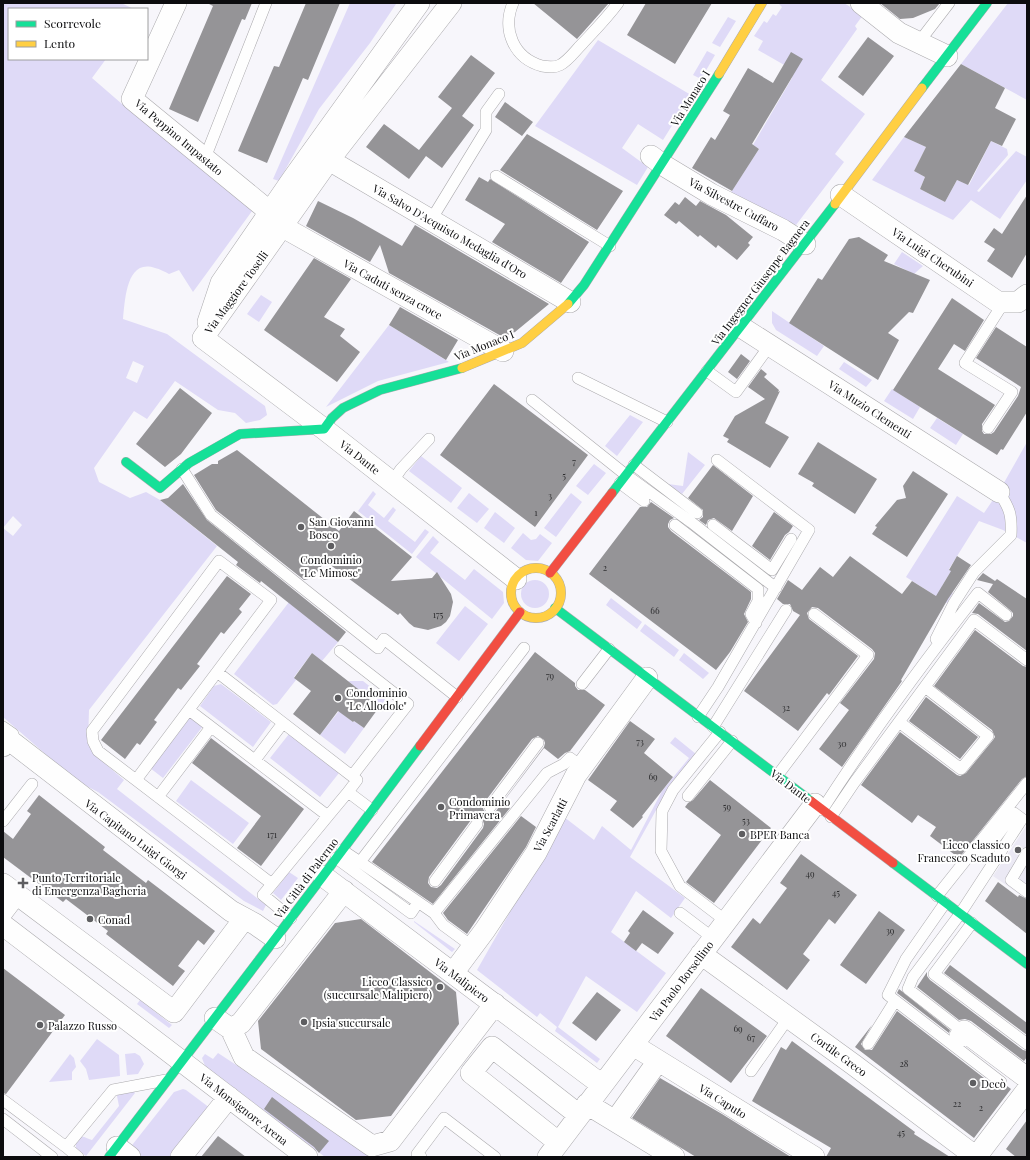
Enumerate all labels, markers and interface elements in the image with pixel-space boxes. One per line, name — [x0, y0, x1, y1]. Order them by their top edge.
legend — [8, 8, 148, 60]
text: Scorrevole — [44, 15, 101, 31]
text: Lento — [44, 35, 76, 51]
street label: Via Monaco I — [666, 67, 713, 130]
street label: Via Peppino Impastato — [131, 95, 226, 178]
street label: Via Silvestre Cuffaro — [685, 173, 782, 234]
street label: Via Salvo D'Acquisto Medaglia d'Oro — [369, 180, 530, 282]
street label: Via Ingegner Giuseppe Bagnera — [707, 215, 813, 349]
street label: Via Luigi Cherubini — [888, 223, 977, 290]
street label: Via Maggiore Toselli — [200, 248, 271, 337]
street label: Via Caduti senza croce — [340, 255, 446, 323]
street label: Via Monaco I — [451, 326, 516, 364]
street label: Via Muzio Clementi — [825, 376, 914, 441]
street label: Via Dante — [336, 436, 384, 478]
house number: 7 — [572, 455, 576, 467]
house number: 5 — [562, 469, 566, 481]
house number: 3 — [548, 489, 552, 501]
house number: 1 — [534, 506, 538, 518]
place label: San Giovanni Bosco — [309, 514, 374, 542]
marker: San Giovanni Bosco — [296, 522, 306, 532]
marker: Condominio "Le Mimose" — [326, 541, 336, 551]
place label: Condominio "Le Mimose" — [300, 552, 362, 580]
house number: 2 — [603, 561, 607, 573]
house number: 66 — [650, 604, 660, 616]
house number: 175 — [433, 608, 444, 620]
house number: 79 — [546, 669, 555, 681]
place label: Condominio "Le Allodole" — [346, 685, 407, 713]
marker: Condominio "Le Allodole" — [333, 693, 343, 703]
house number: 32 — [782, 701, 790, 713]
house number: 73 — [636, 735, 644, 747]
house number: 30 — [837, 737, 847, 749]
street label: Via Dante — [767, 765, 815, 806]
house number: 69 — [648, 770, 658, 782]
place label: Condominio Primavera — [449, 794, 510, 822]
street label: Via Capitano Luigi Giorgi — [81, 795, 190, 882]
street label: Via Scarlatti — [529, 796, 570, 855]
house number: 59 — [723, 800, 732, 812]
marker: Condominio Primavera — [436, 802, 446, 812]
house number: 53 — [742, 814, 750, 826]
place label: BPER Banca — [750, 827, 810, 842]
house number: 171 — [267, 828, 278, 840]
marker: BPER Banca — [737, 829, 747, 839]
street label: Via Città di Palermo — [270, 834, 341, 922]
place label: Liceo classico Francesco Scaduto — [917, 837, 1010, 865]
marker: Liceo classico Francesco Scaduto — [1013, 845, 1023, 855]
house number: 49 — [805, 867, 815, 879]
place label: Punto Territoriale di Emergenza Bagheria — [32, 870, 147, 898]
marker: Punto Territoriale di Emergenza Bagheria — [17, 877, 29, 889]
house number: 45 — [832, 886, 840, 898]
place label: Conad — [98, 912, 131, 927]
marker: Conad — [85, 914, 95, 924]
house number: 39 — [886, 924, 895, 936]
street label: Via Paolo Borsellino — [645, 937, 716, 1025]
street label: Via Malipiero — [431, 954, 493, 1006]
place label: Liceo Classico (succursale Malipiero) — [324, 974, 432, 1002]
marker: Liceo Classico (succursale Malipiero) — [435, 982, 445, 992]
place label: Ipsia succursale — [312, 1015, 391, 1030]
marker: Ipsia succursale — [299, 1017, 309, 1027]
place label: Palazzo Russo — [48, 1018, 117, 1033]
marker: Palazzo Russo — [35, 1020, 45, 1030]
house number: 69 — [733, 1022, 743, 1034]
street label: Cortile Greco — [808, 1028, 870, 1080]
house number: 67 — [747, 1031, 755, 1043]
house number: 28 — [900, 1057, 909, 1069]
street label: Via Monsignore Arena — [196, 1069, 292, 1149]
place label: Decò — [981, 1076, 1006, 1091]
marker: Decò — [968, 1078, 978, 1088]
street label: Via Caputo — [695, 1080, 750, 1122]
house number: 22 — [953, 1097, 961, 1109]
house number: 2 — [979, 1101, 983, 1113]
house number: 45 — [897, 1126, 905, 1138]

